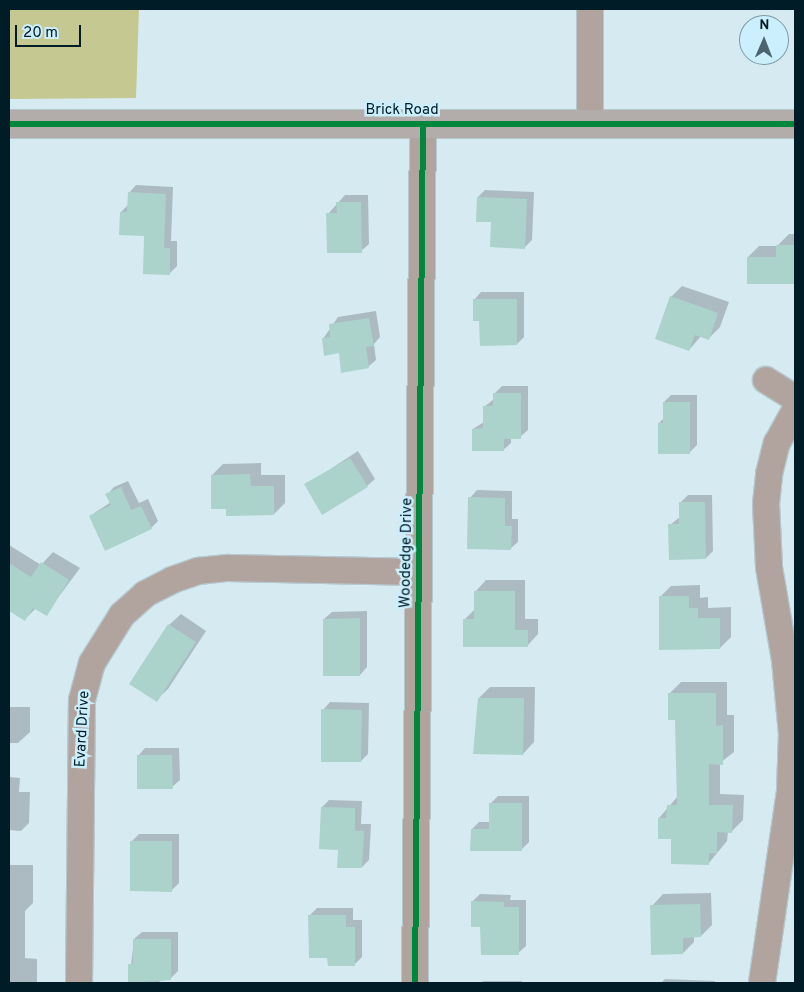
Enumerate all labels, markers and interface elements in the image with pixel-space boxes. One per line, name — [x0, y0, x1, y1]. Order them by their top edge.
scale bar — [18, 15, 84, 47]
north arrow — [739, 15, 789, 65]
text: N — [759, 17, 769, 34]
text: 20 m — [23, 24, 58, 43]
street label: Brick Road — [365, 102, 439, 120]
street label: Woodedge Drive — [397, 498, 417, 608]
street label: Evard Drive — [72, 690, 94, 768]

